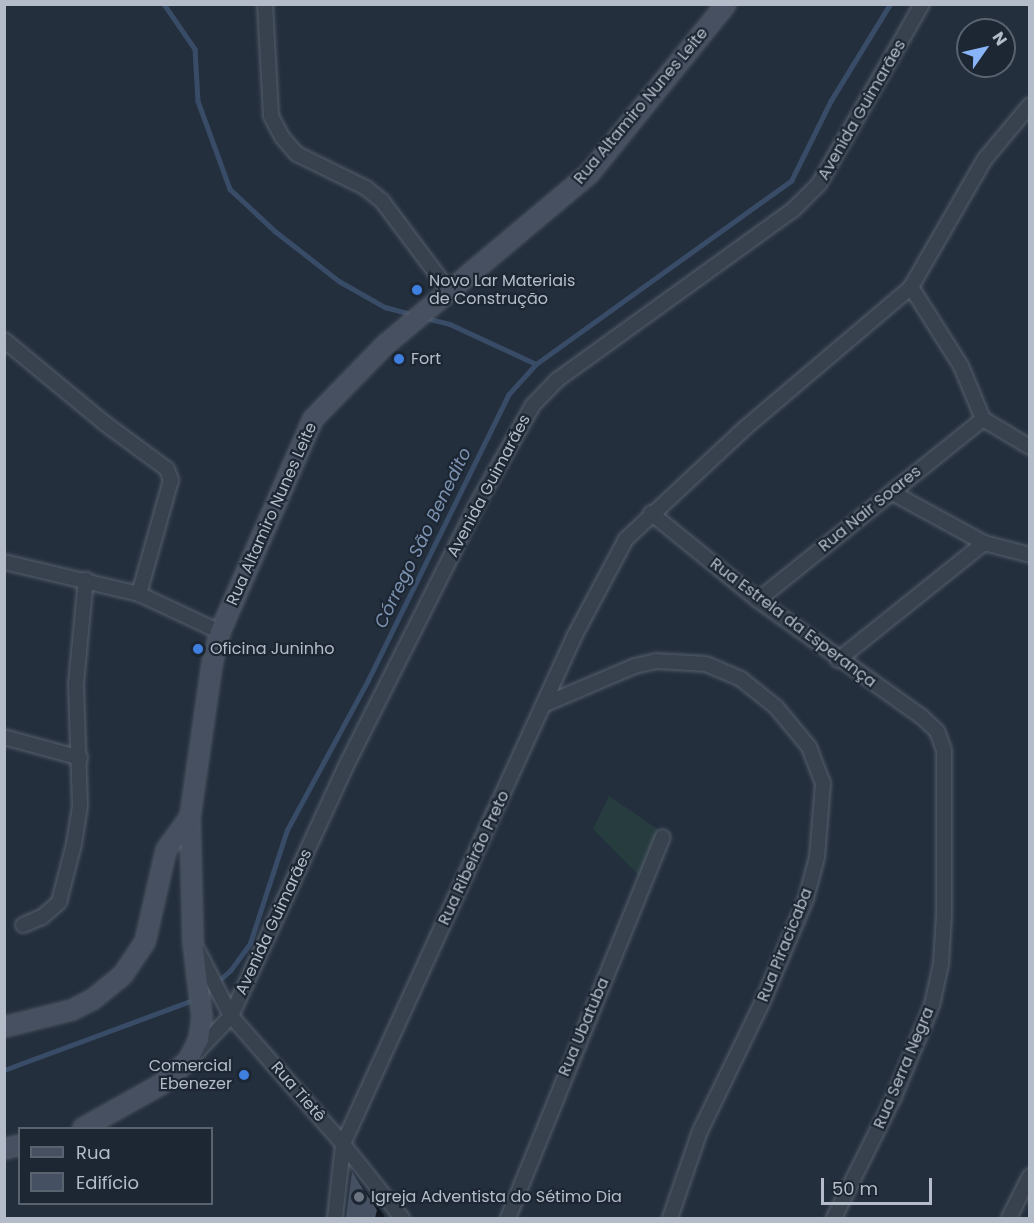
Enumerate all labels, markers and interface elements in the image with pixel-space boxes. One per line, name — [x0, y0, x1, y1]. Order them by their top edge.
north arrow — [956, 18, 1016, 78]
street label: Rua Altamiro Nunes Leite — [570, 24, 712, 188]
text: N — [987, 27, 1013, 50]
street label: Avenida Guimarães — [814, 36, 910, 184]
place label: Novo Lar Materiais de Construção — [429, 271, 575, 309]
marker: Novo Lar Materiais de Construção — [410, 283, 424, 297]
place label: Fort — [411, 349, 441, 369]
marker: Fort — [392, 352, 406, 366]
street label: Avenida Guimarães — [443, 411, 535, 561]
street label: Rua Altamiro Nunes Leite — [223, 420, 321, 608]
water label: Córrego São Benedito — [370, 444, 476, 632]
street label: Rua Nair Soares — [815, 462, 925, 556]
street label: Rua Estrela da Esperança — [706, 554, 880, 692]
place label: Oficina Juninho — [210, 639, 334, 659]
marker: Oficina Juninho — [191, 642, 205, 656]
street label: Rua Ribeirão Preto — [434, 788, 514, 928]
street label: Avenida Guimarães — [232, 846, 316, 998]
street label: Rua Piracicaba — [753, 885, 817, 1005]
street label: Rua Ubatuba — [555, 975, 613, 1079]
street label: Rua Serra Negra — [870, 1004, 938, 1132]
place label: Comercial Ebenezer — [149, 1056, 232, 1094]
street label: Rua Tietê — [267, 1058, 329, 1126]
marker: Comercial Ebenezer — [237, 1068, 251, 1082]
legend — [18, 1127, 213, 1205]
text: Rua — [76, 1140, 111, 1165]
scale bar — [824, 1166, 935, 1204]
text: Edifício — [76, 1170, 139, 1195]
text: 50 m — [832, 1176, 878, 1201]
place label: Igreja Adventista do Sétimo Dia — [371, 1187, 622, 1207]
marker: Igreja Adventista do Sétimo Dia — [352, 1190, 366, 1204]

